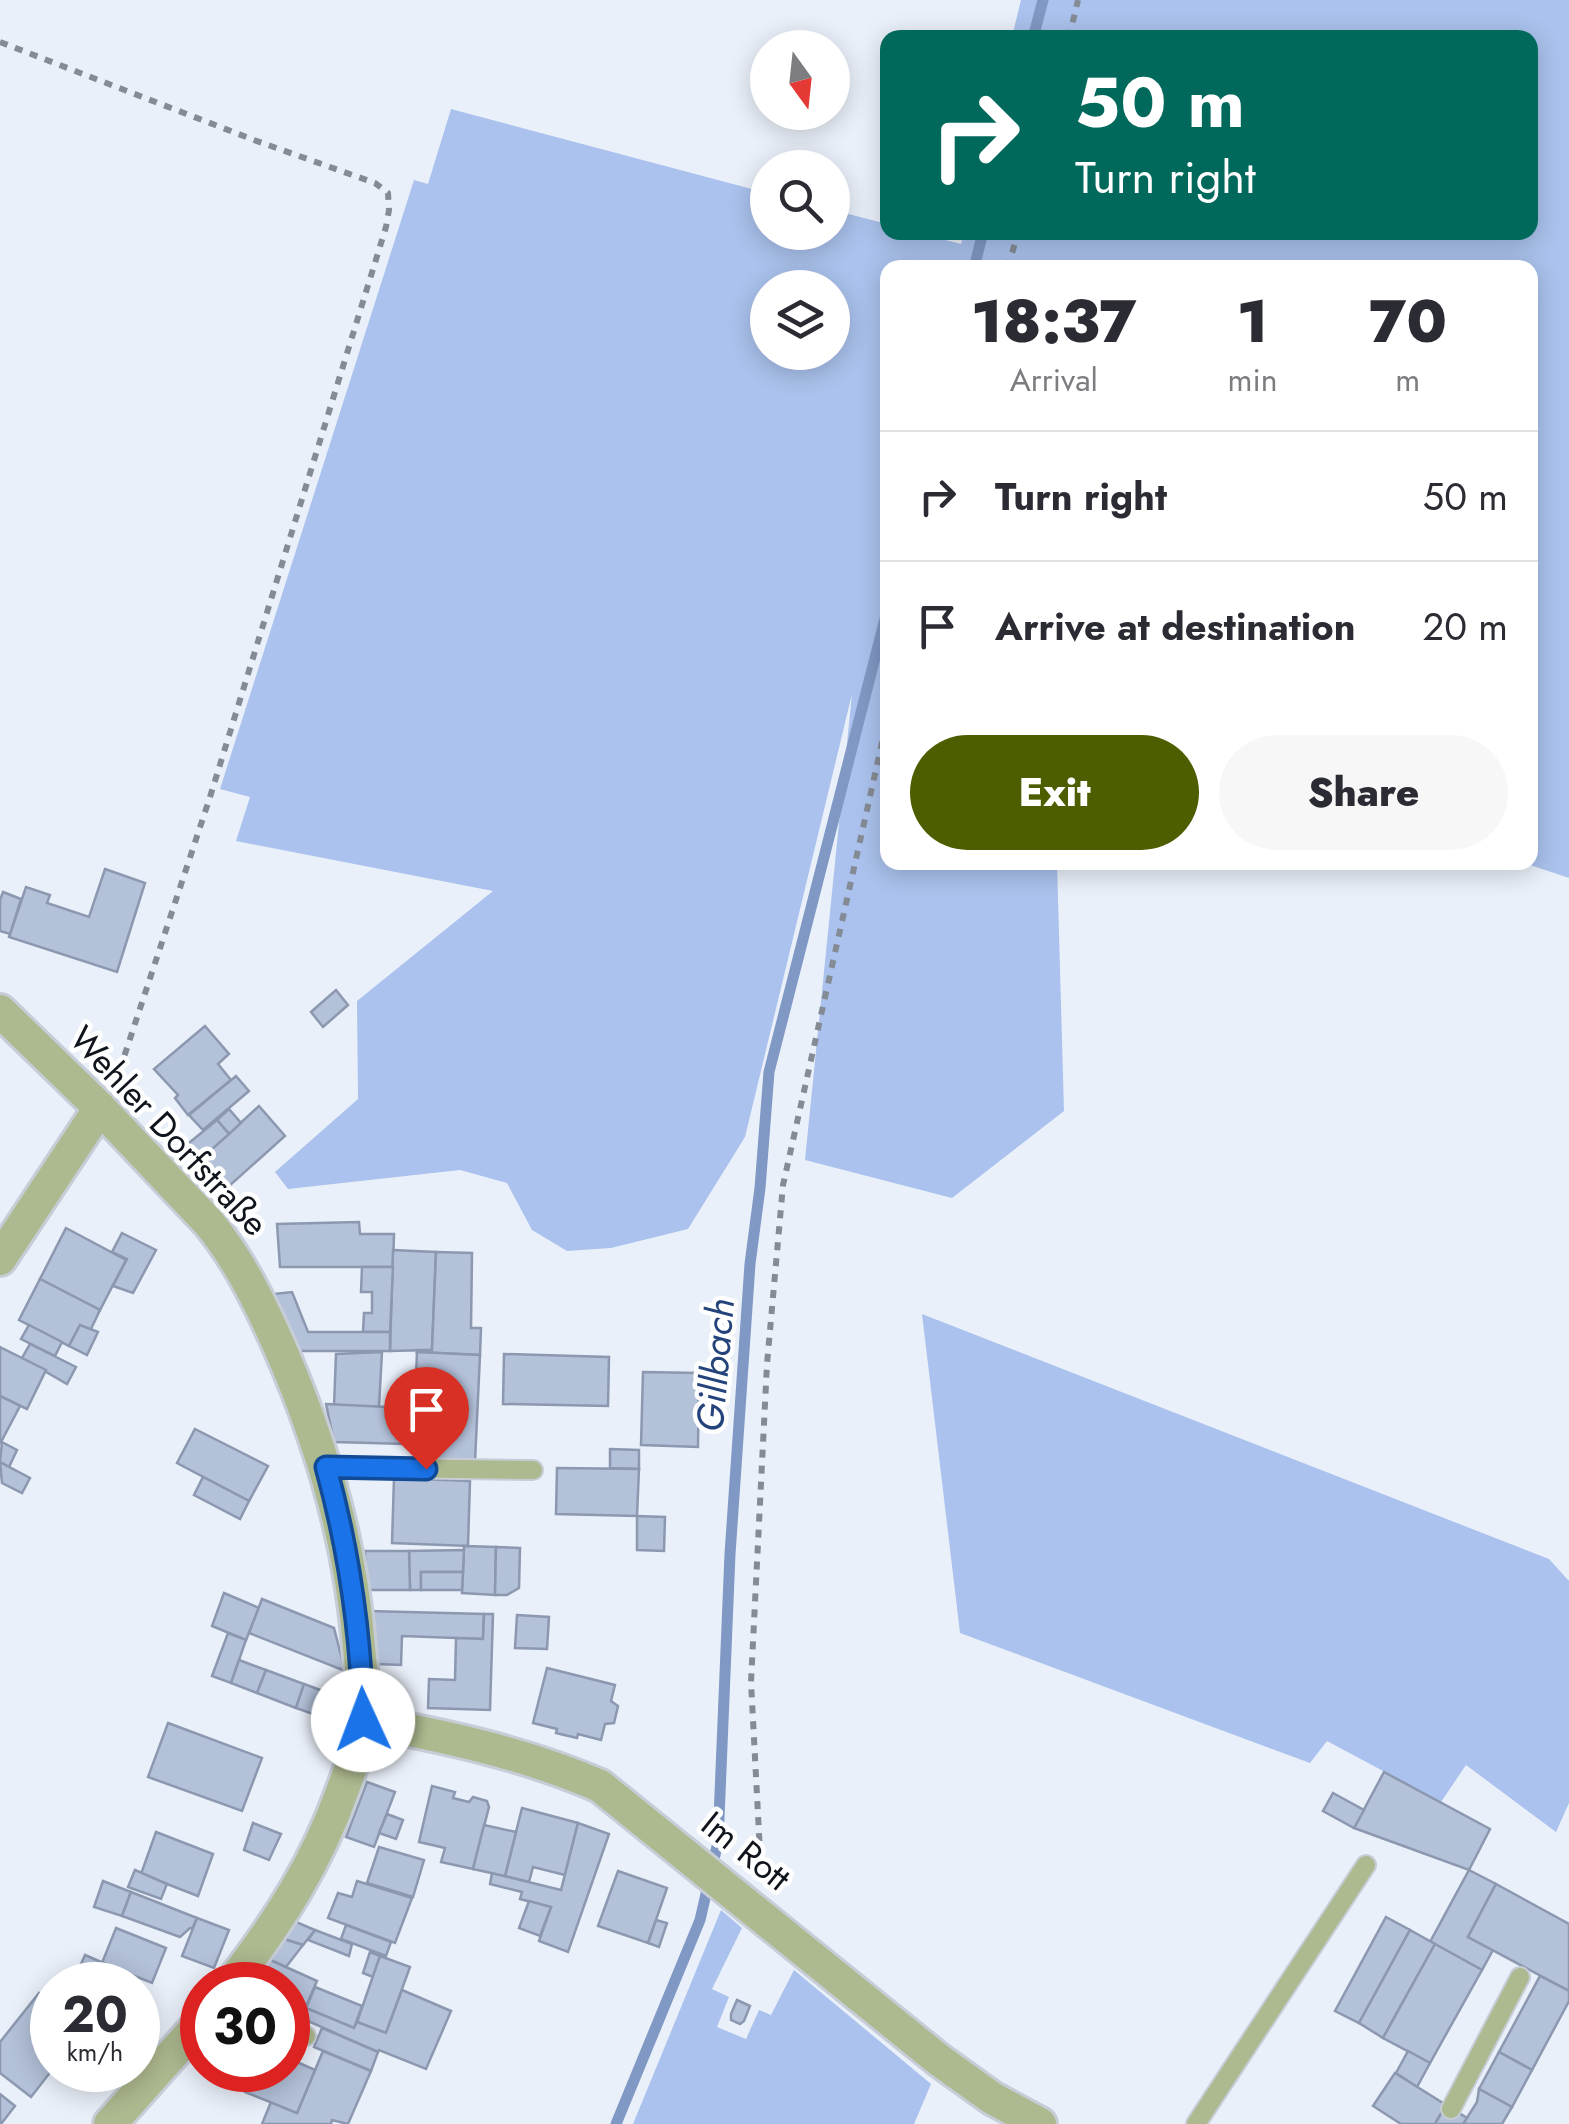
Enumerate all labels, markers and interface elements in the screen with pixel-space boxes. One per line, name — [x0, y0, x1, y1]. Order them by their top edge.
north arrow — [750, 30, 850, 130]
map controls — [750, 30, 850, 370]
text: 50 m — [1075, 52, 1245, 153]
icon: right — [910, 70, 1040, 200]
text: Turn right — [1075, 145, 1256, 210]
button: search — [750, 150, 850, 250]
button: layers — [750, 270, 850, 370]
text: 18:37 — [971, 278, 1137, 365]
text: 1 — [1237, 278, 1268, 365]
text: 70 — [1369, 278, 1447, 365]
text: Arrival — [1010, 357, 1098, 403]
text: min — [1228, 357, 1278, 403]
text: m — [1395, 357, 1420, 403]
icon: right — [910, 469, 965, 524]
text: Turn right — [995, 469, 1167, 524]
text: 50 m — [1423, 469, 1508, 524]
icon: arrive — [910, 599, 965, 654]
text: Arrive at destination — [995, 599, 1356, 654]
text: 20 m — [1423, 599, 1508, 654]
button: Exit — [910, 735, 1199, 850]
button: Share — [1219, 735, 1508, 850]
street label: Wehler Dorfstraße — [58, 1015, 280, 1247]
water label: Gillbach — [682, 1296, 748, 1434]
pin — [384, 1367, 469, 1470]
icon: arrive — [399, 1382, 454, 1437]
position arrow — [311, 1668, 415, 1772]
street label: Im Rott — [691, 1800, 802, 1903]
speed limit sign: 30 — [180, 1962, 310, 2092]
text: 20 — [62, 1978, 128, 2051]
text: km/h — [67, 2034, 123, 2070]

